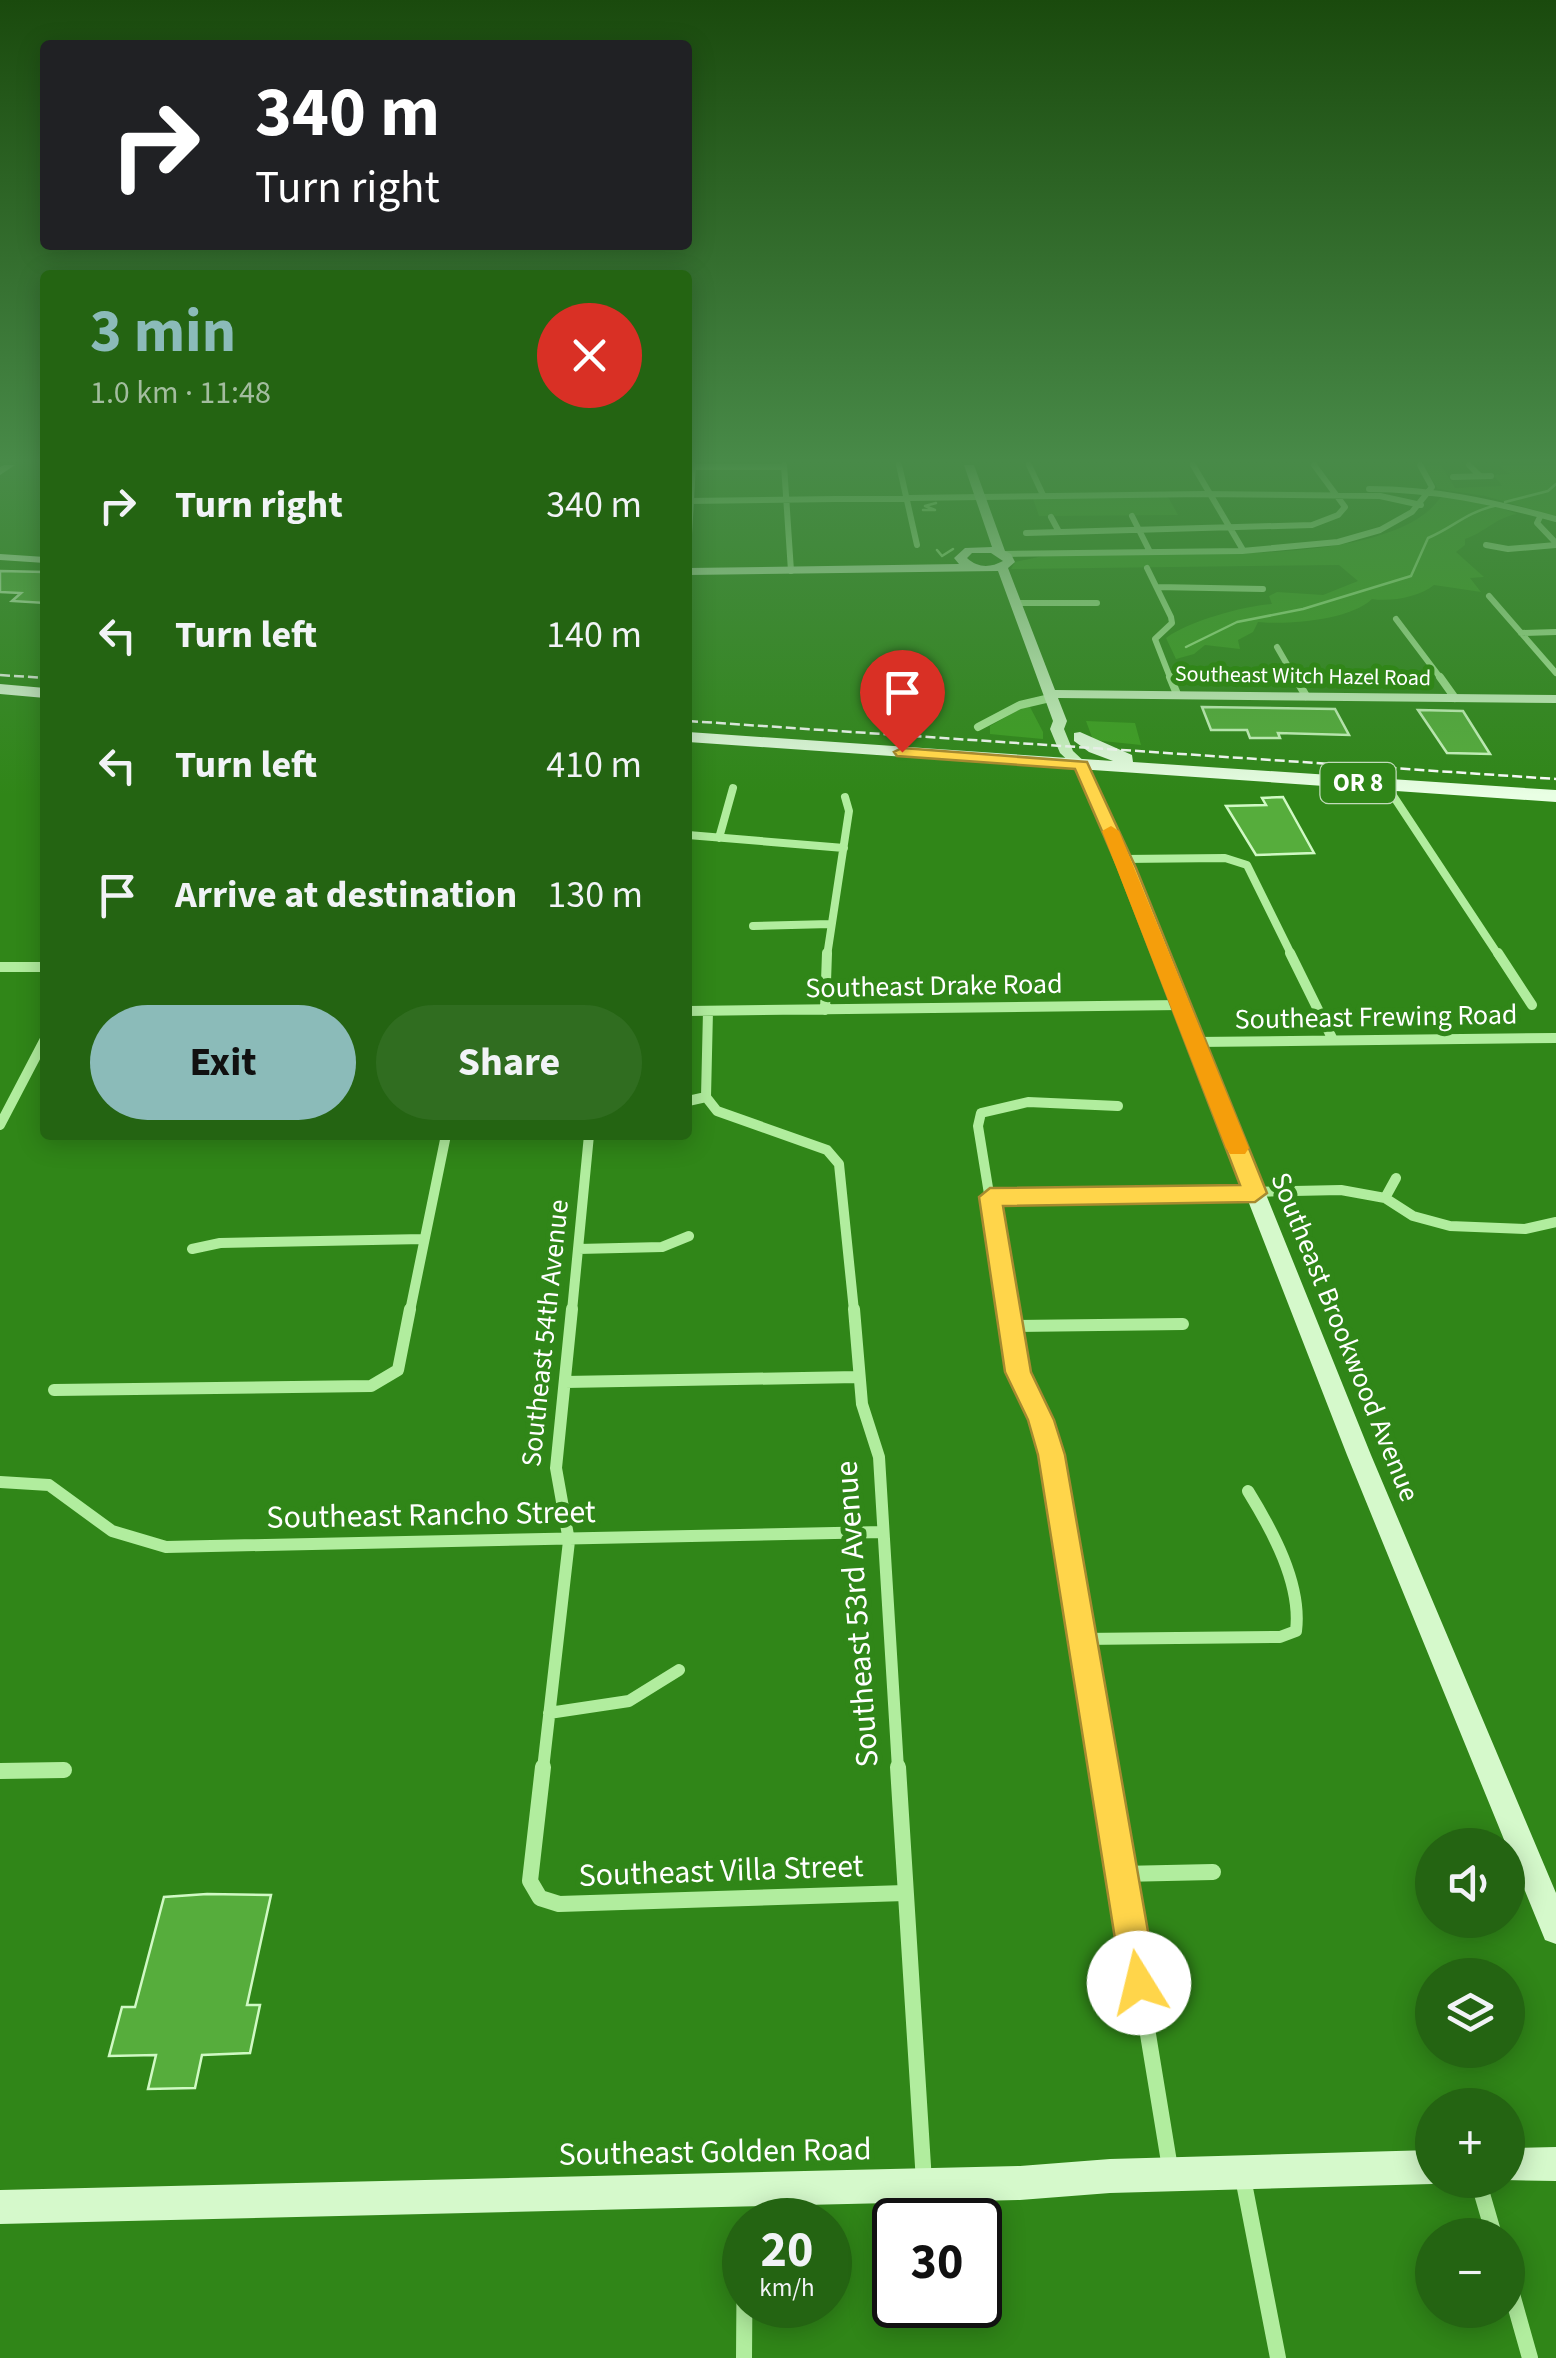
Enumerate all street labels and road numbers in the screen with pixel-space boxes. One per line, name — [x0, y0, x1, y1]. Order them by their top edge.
street label: Southeast Witch Hazel Road — [1175, 658, 1431, 694]
road number: OR 8 — [1320, 763, 1396, 803]
street label: Southeast Drake Road — [805, 964, 1063, 1008]
street label: Southeast Frewing Road — [1234, 995, 1518, 1039]
street label: Southeast Brookwood Avenue — [1261, 1166, 1429, 1508]
street label: Southeast 54th Avenue — [511, 1197, 579, 1469]
street label: Southeast 53rd Avenue — [823, 1459, 891, 1769]
street label: Southeast Rancho Street — [266, 1489, 596, 1541]
street label: Southeast Villa Street — [578, 1843, 864, 1899]
street label: Southeast Golden Road — [558, 2126, 872, 2178]

